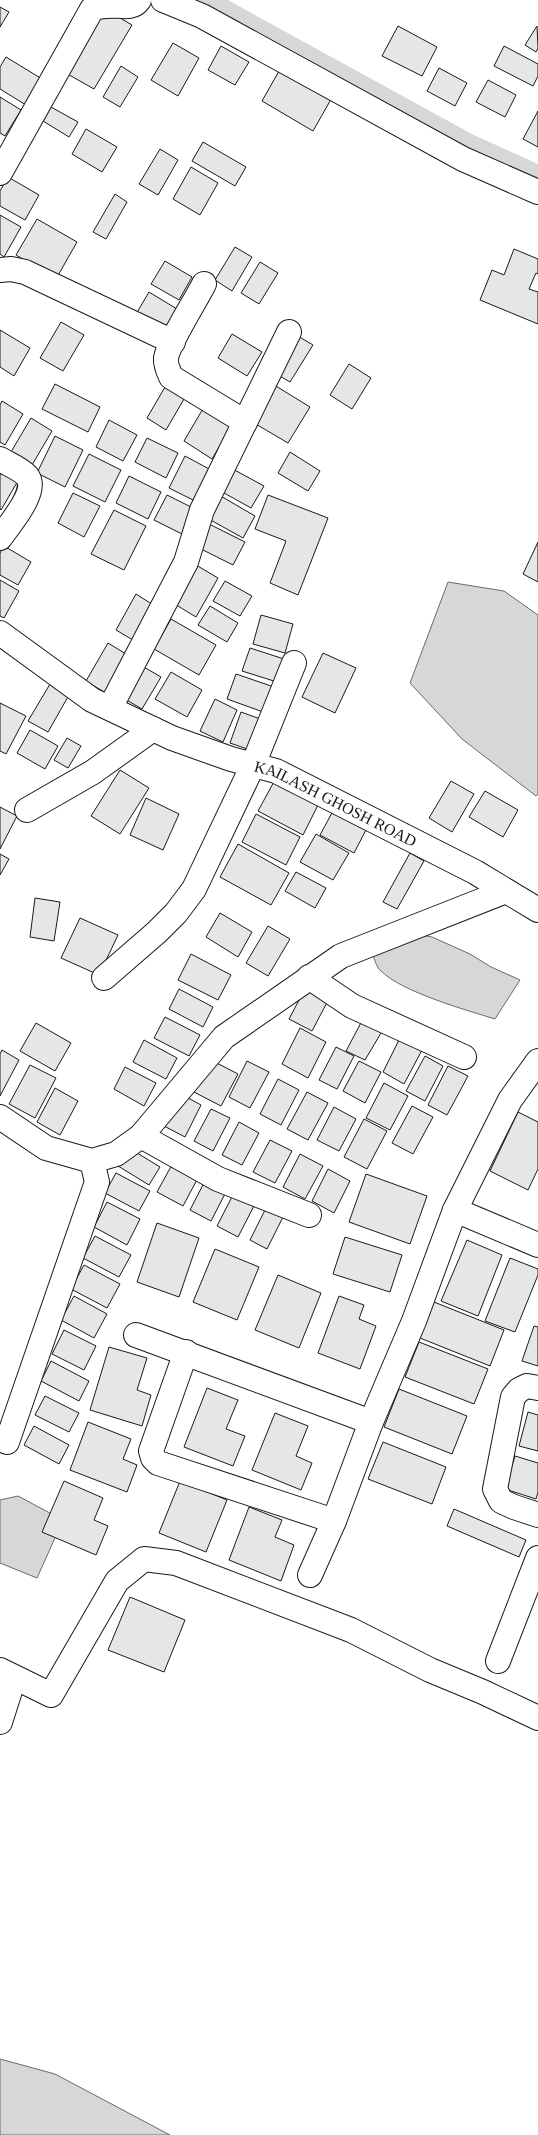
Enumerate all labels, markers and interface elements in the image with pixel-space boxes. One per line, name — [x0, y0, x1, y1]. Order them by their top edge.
street label: KAILASH GHOSH ROAD — [252, 758, 419, 850]

